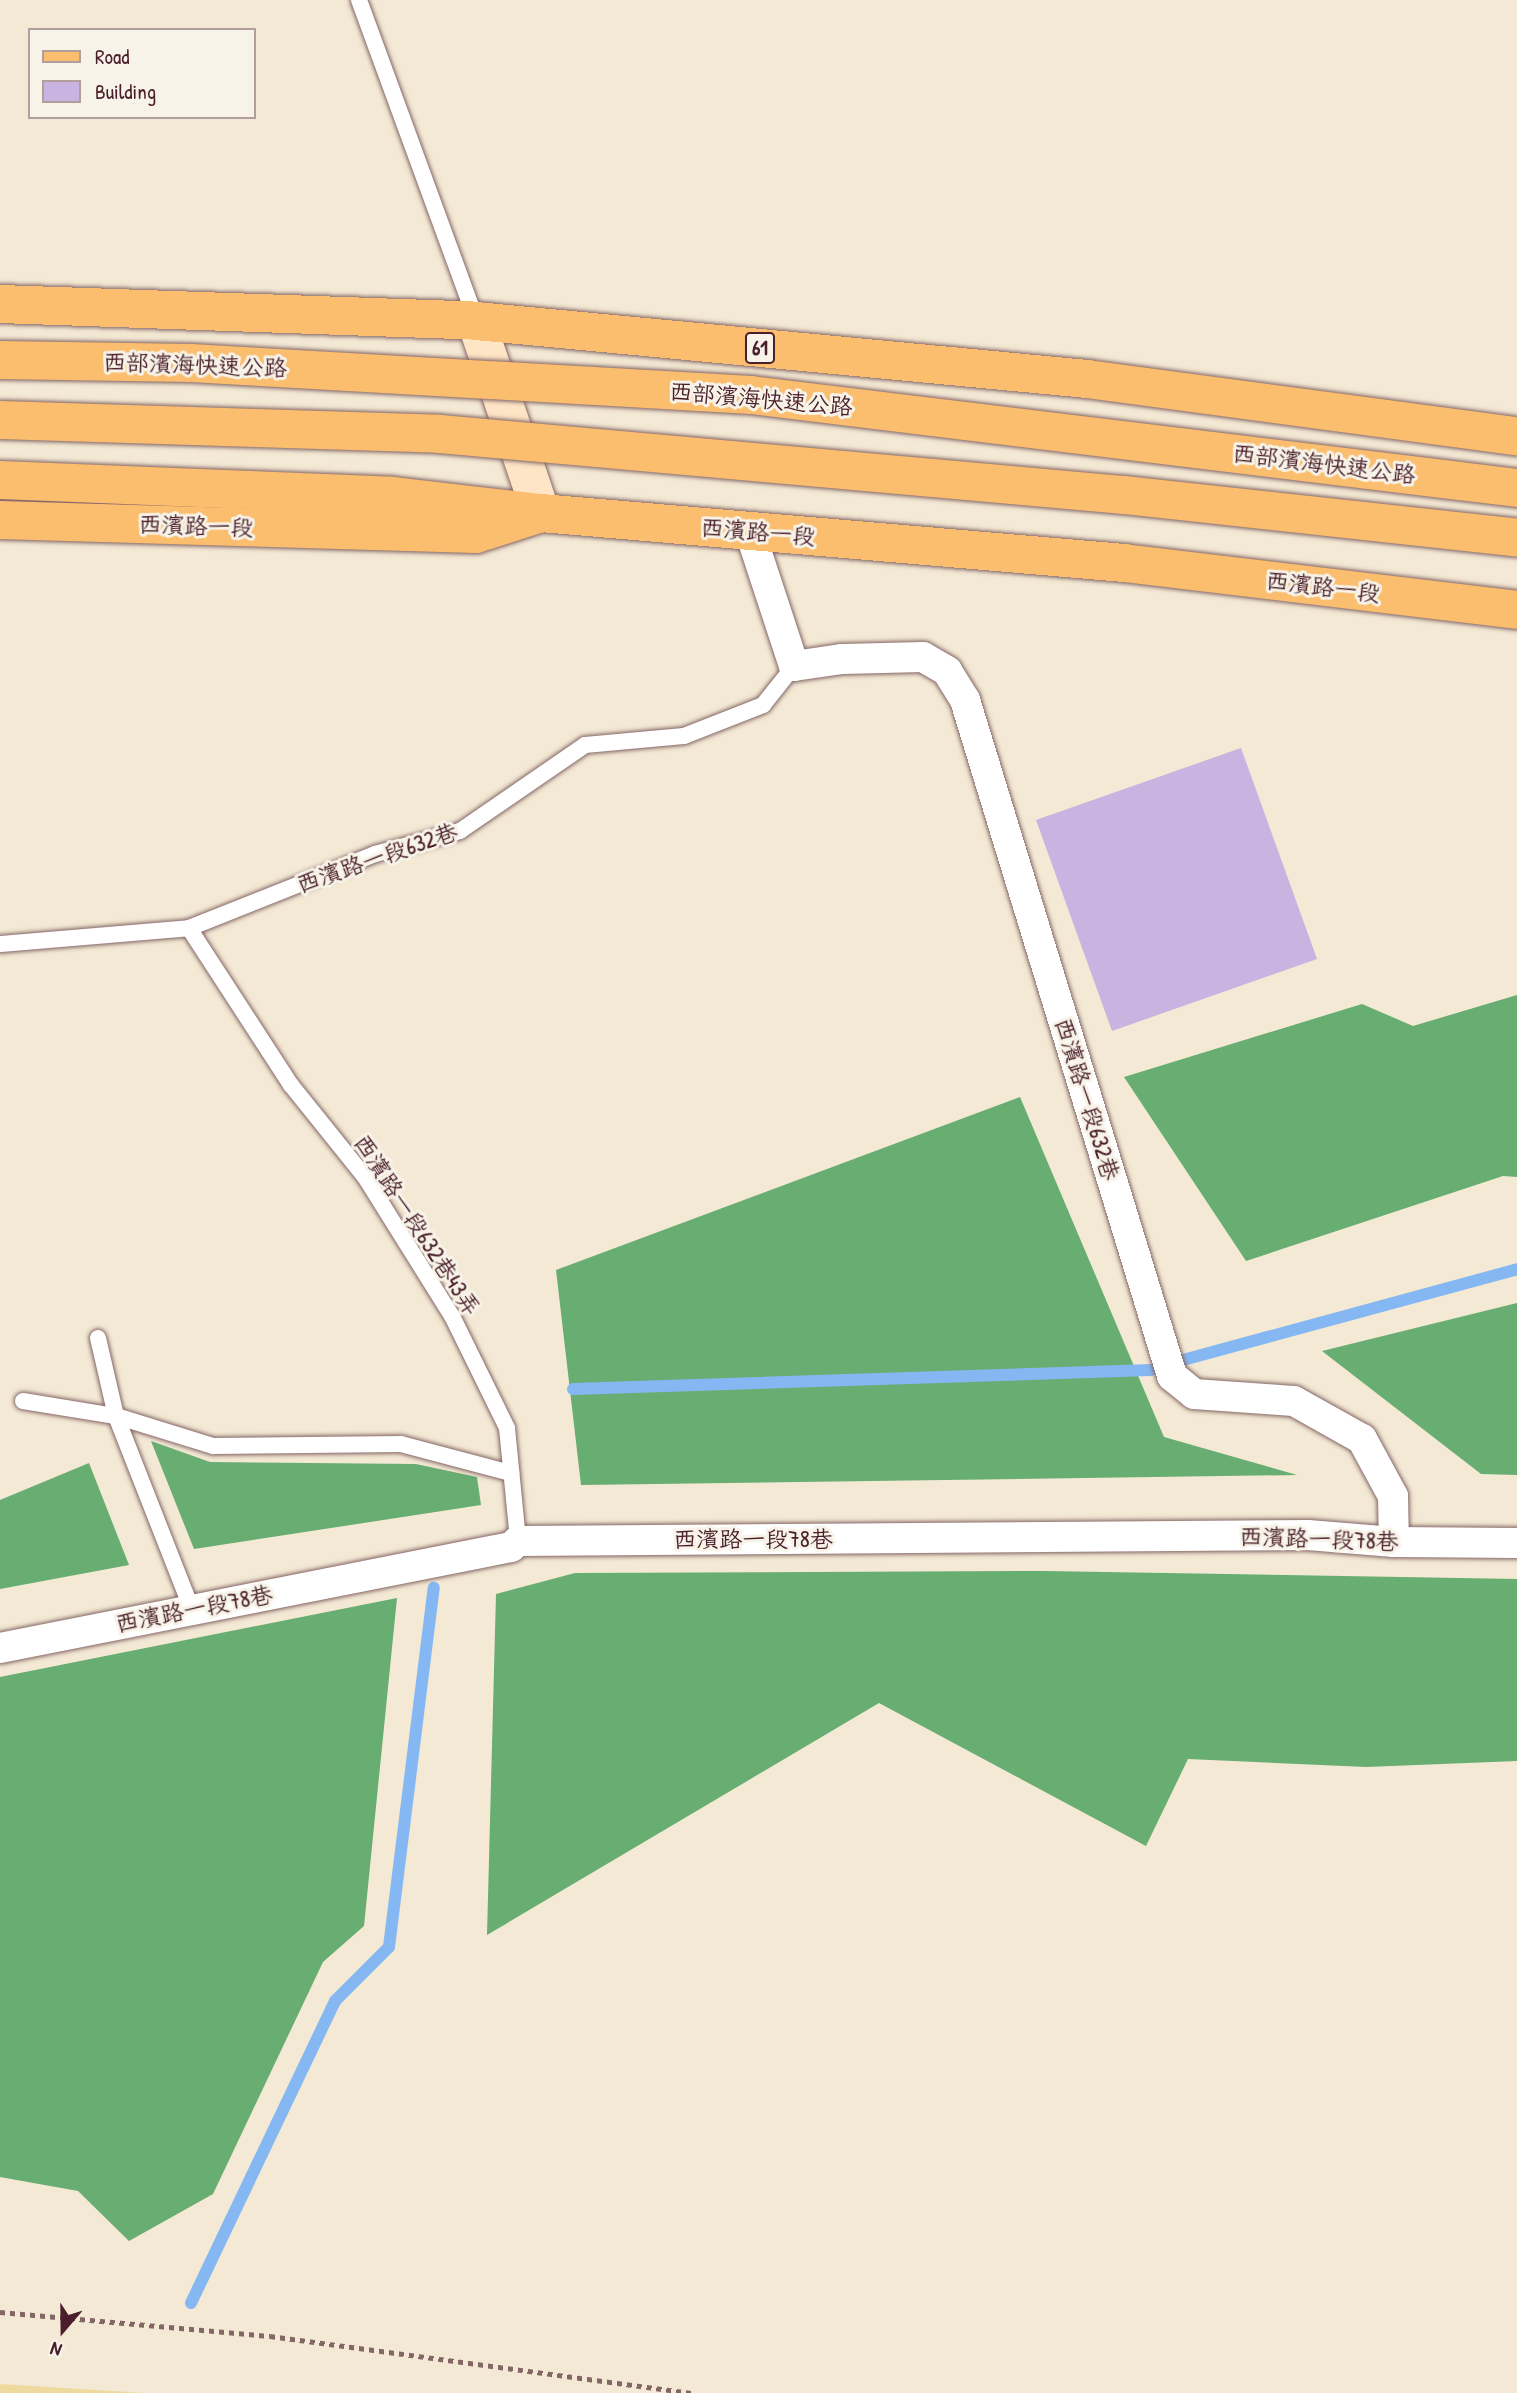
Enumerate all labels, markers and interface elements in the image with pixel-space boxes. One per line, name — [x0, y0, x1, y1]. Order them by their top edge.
legend — [28, 28, 256, 119]
text: Road — [95, 42, 129, 71]
text: Building — [95, 77, 156, 106]
road number: 61 — [744, 330, 776, 366]
street label: 西部濱海快速公路 — [103, 348, 287, 382]
street label: 西部濱海快速公路 — [668, 377, 854, 421]
street label: 西部濱海快速公路 — [1231, 439, 1417, 489]
street label: 西濱路一段 — [138, 510, 254, 542]
street label: 西濱路一段 — [700, 513, 816, 551]
street label: 西濱路一段 — [1264, 566, 1382, 608]
street label: 西濱路一段632巷 — [293, 818, 461, 898]
street label: 西濱路一段632巷 — [1049, 1015, 1125, 1183]
street label: 西濱路一段632巷43弄 — [348, 1129, 486, 1321]
street label: 西濱路一段78巷 — [1239, 1522, 1399, 1556]
street label: 西濱路一段78巷 — [673, 1525, 833, 1553]
street label: 西濱路一段78巷 — [113, 1580, 275, 1638]
north arrow — [28, 2295, 98, 2365]
text: N — [47, 2336, 65, 2364]

